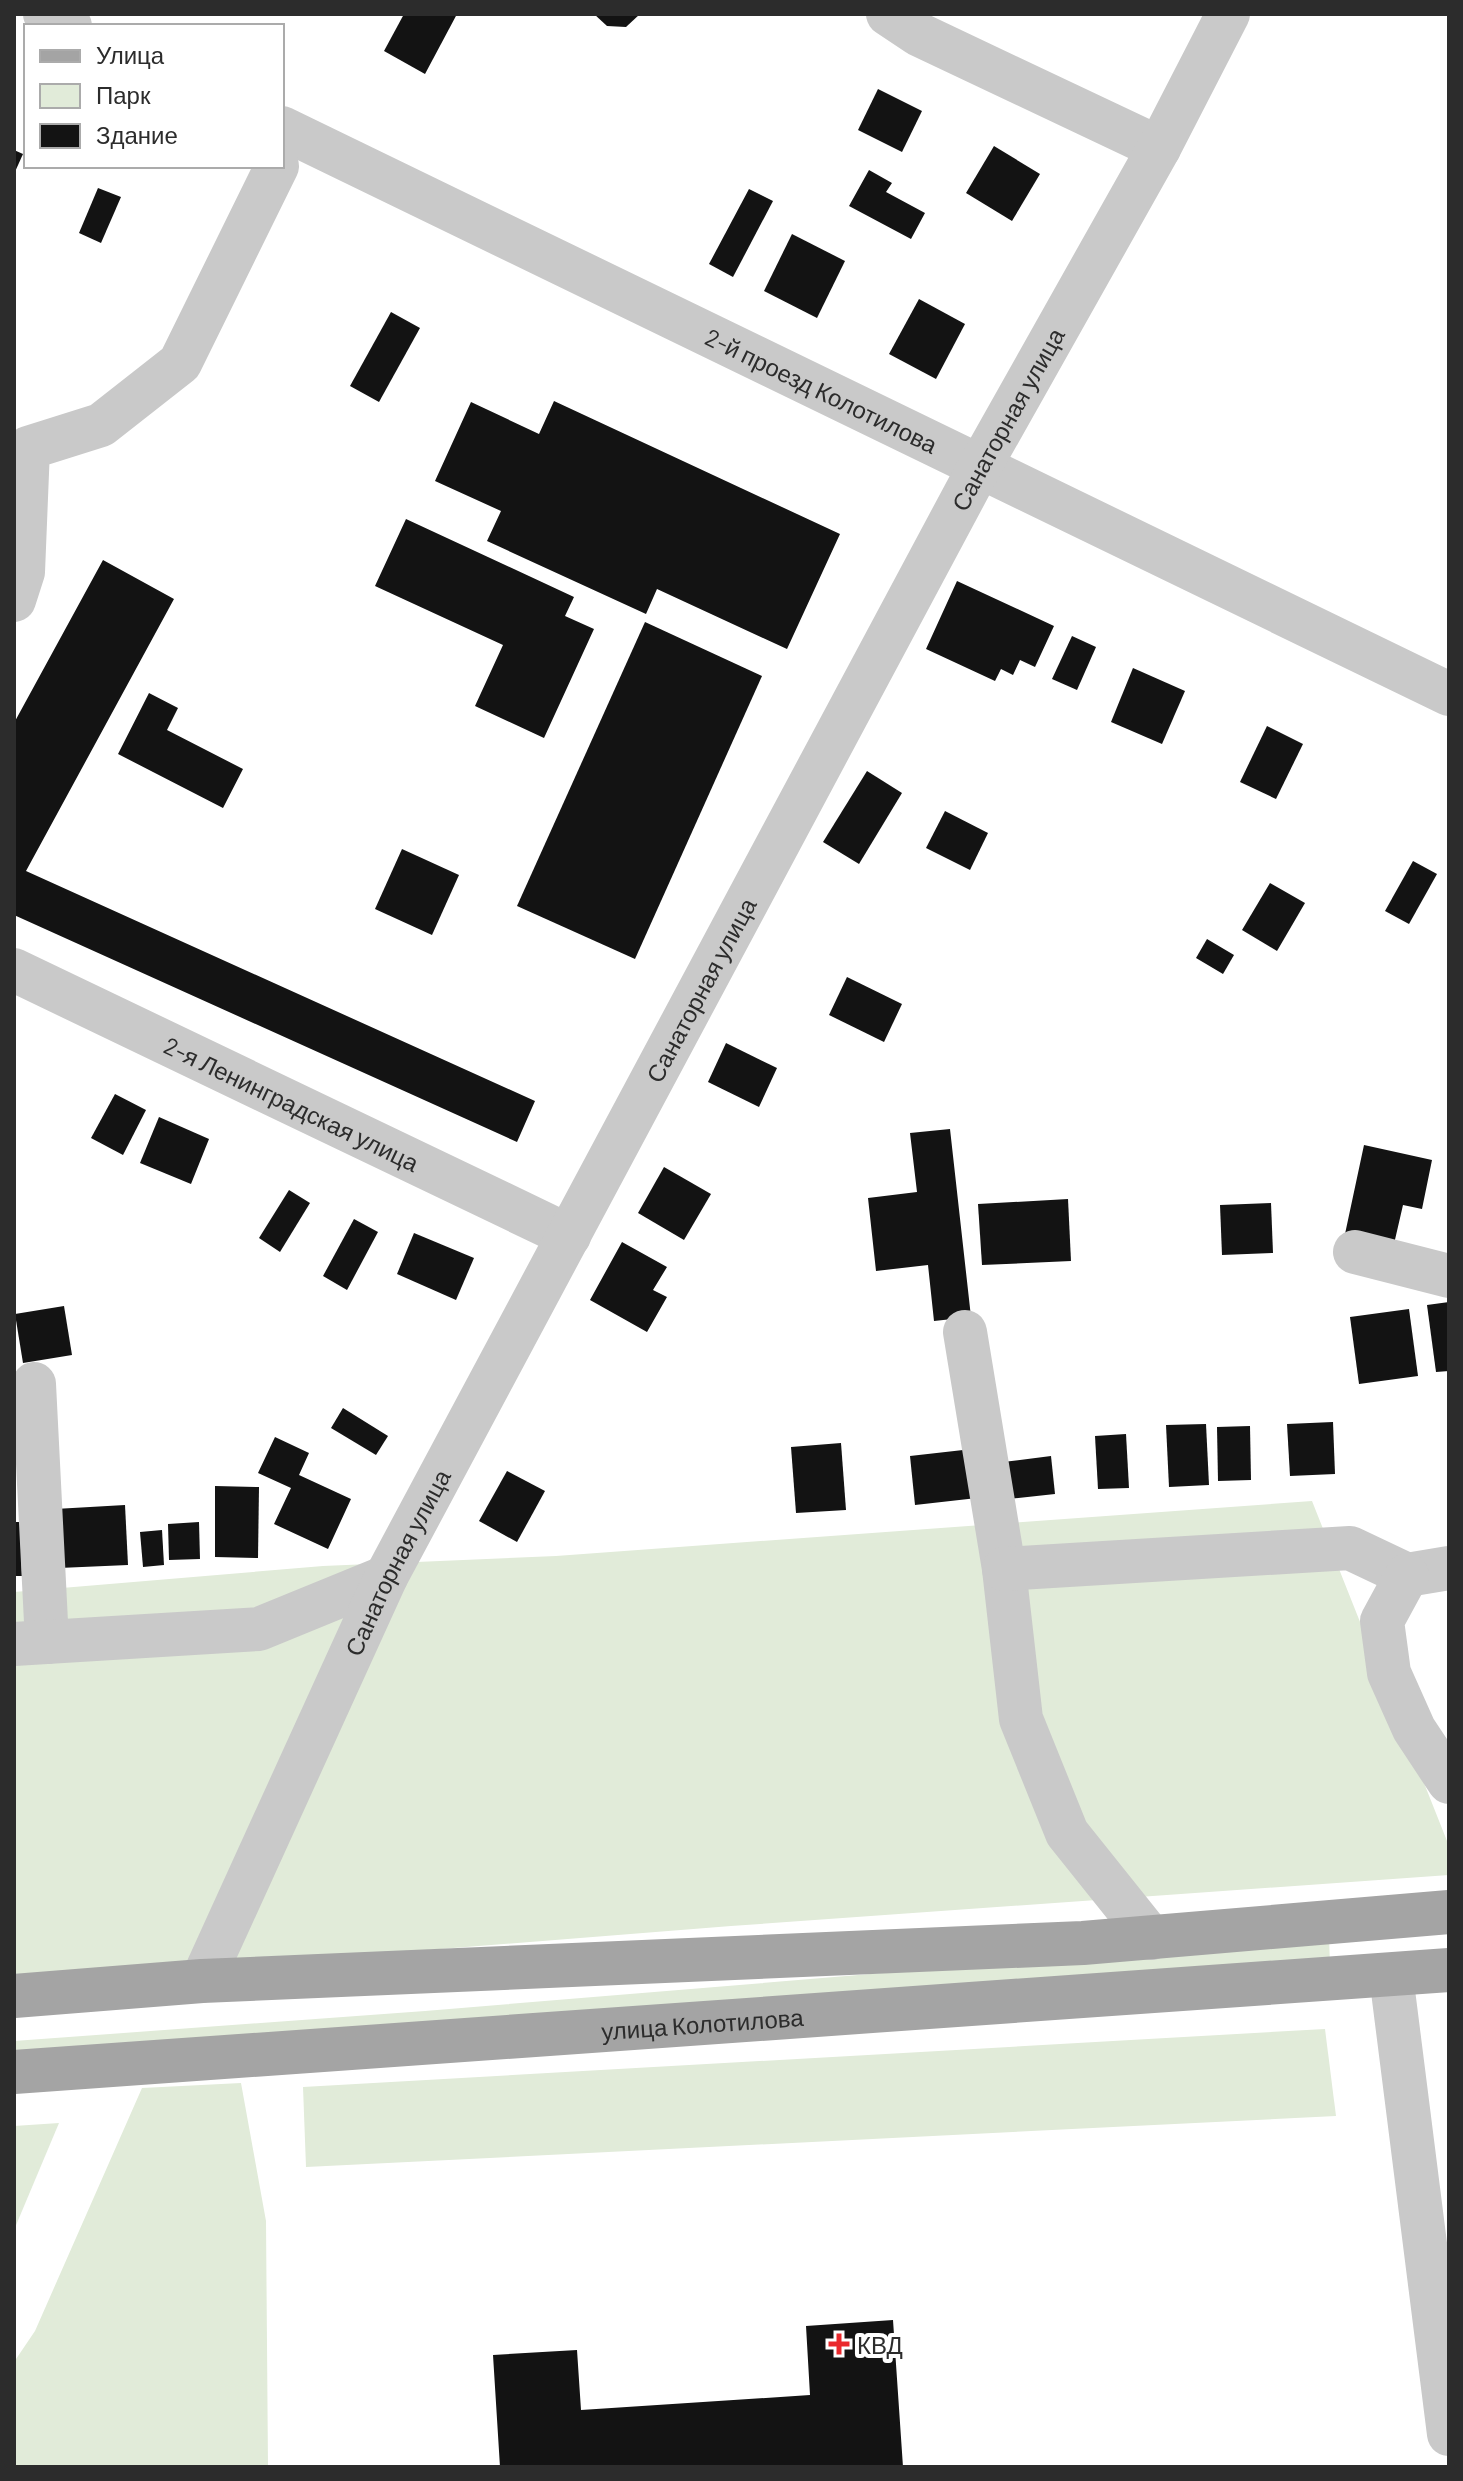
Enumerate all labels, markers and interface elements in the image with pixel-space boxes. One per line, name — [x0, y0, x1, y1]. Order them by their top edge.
legend — [24, 24, 284, 168]
text: Улица — [96, 40, 165, 69]
text: Парк — [96, 80, 151, 109]
text: Здание — [96, 120, 178, 149]
street label: 2-й проезд Колотилова — [701, 321, 943, 459]
street label: Санаторная улица — [944, 322, 1070, 515]
street label: Санаторная улица — [639, 892, 761, 1087]
street label: 2-я Ленинградская улица — [160, 1030, 424, 1177]
street label: Санаторная улица — [338, 1463, 456, 1660]
street label: улица Колотилова — [600, 2001, 805, 2045]
place label: КВД — [857, 2330, 903, 2359]
marker: КВД — [828, 2333, 850, 2355]

